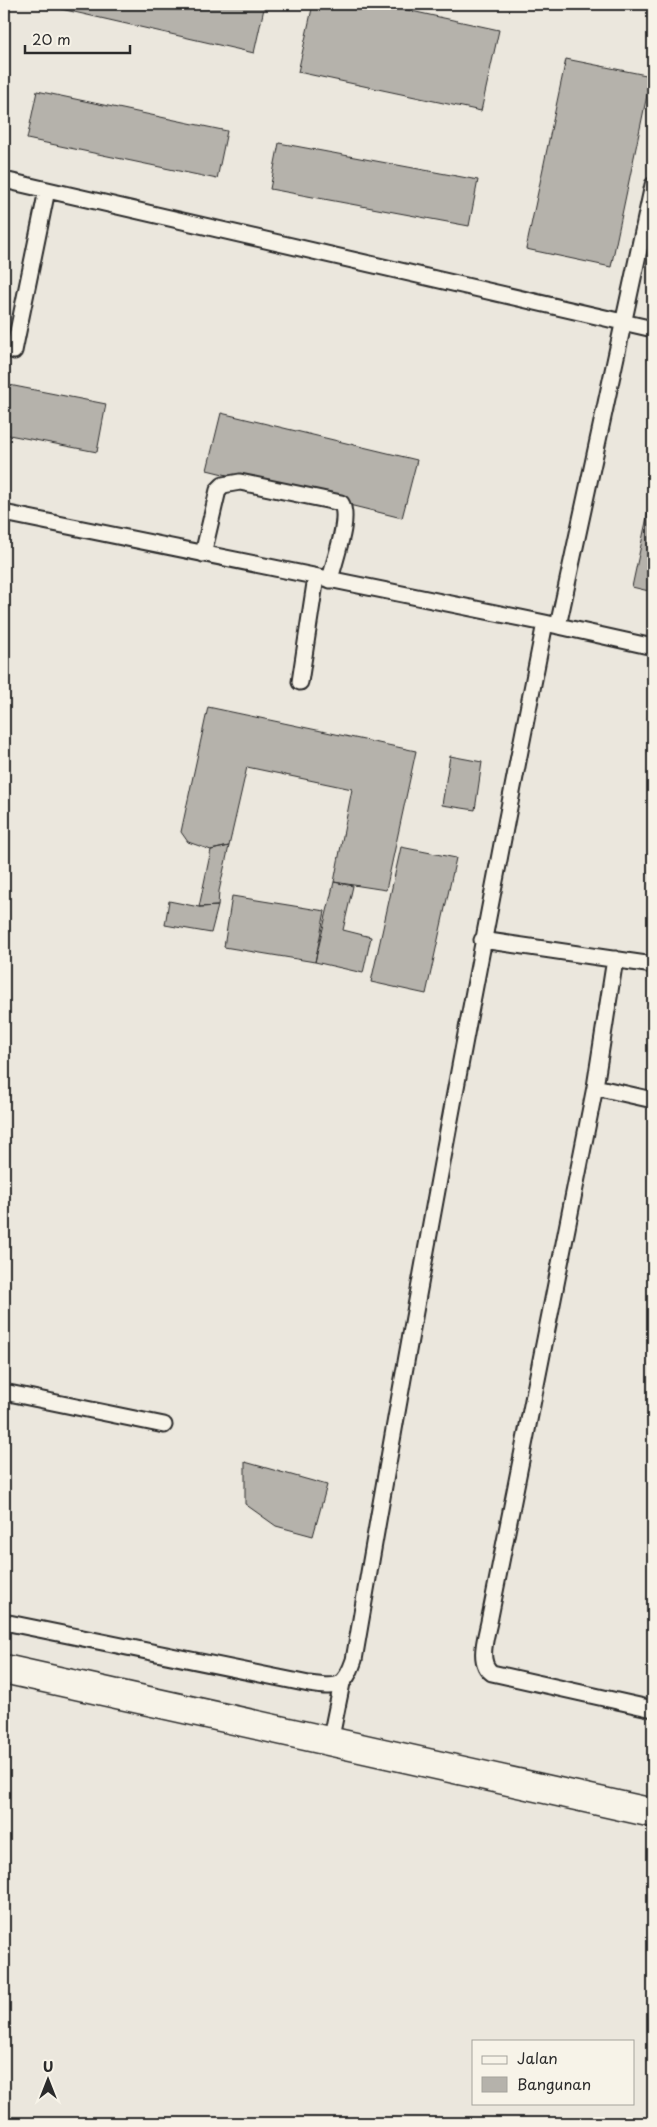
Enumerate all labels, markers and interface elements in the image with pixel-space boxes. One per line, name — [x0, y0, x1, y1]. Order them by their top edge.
scale bar — [25, 22, 130, 54]
text: 20 m — [32, 27, 71, 50]
legend — [472, 2040, 634, 2104]
text: Jalan — [517, 2046, 558, 2069]
north arrow — [22, 2054, 72, 2104]
text: U — [43, 2056, 53, 2077]
text: Bangunan — [517, 2072, 591, 2095]

